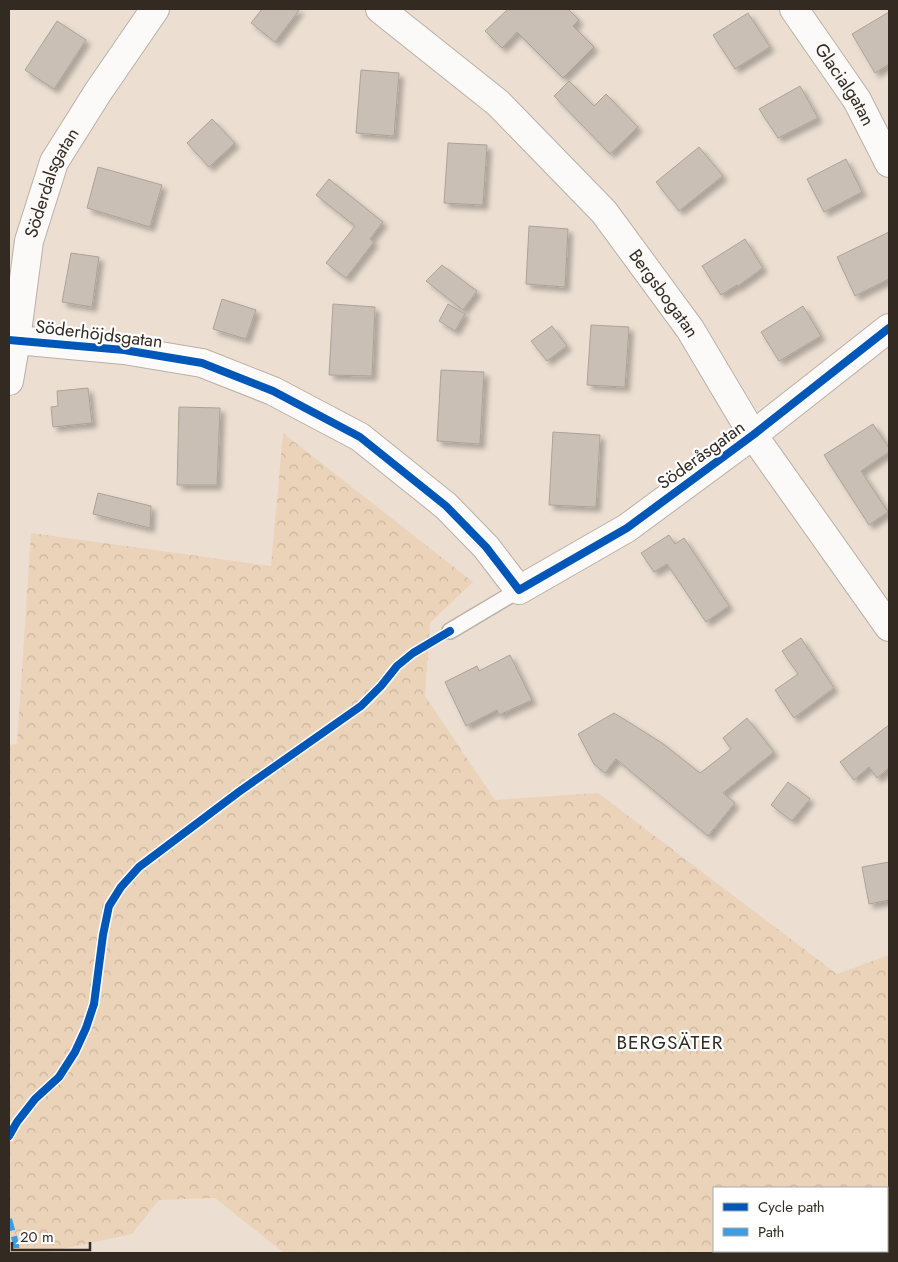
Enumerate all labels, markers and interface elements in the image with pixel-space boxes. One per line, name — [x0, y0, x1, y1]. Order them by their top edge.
street label: Glacialgatan — [808, 38, 881, 130]
street label: Söderdalsgatan — [18, 123, 85, 241]
street label: Bergsbogatan — [623, 244, 705, 343]
street label: Söderhöjdsgatan — [34, 313, 164, 355]
street label: Söderåsgatan — [652, 414, 750, 496]
district label: BERGSÄTER — [617, 1029, 723, 1056]
legend — [713, 1187, 888, 1252]
text: Cycle path — [758, 1196, 825, 1218]
scale bar — [12, 1220, 90, 1252]
text: Path — [758, 1221, 784, 1243]
text: 20 m — [20, 1226, 54, 1248]

